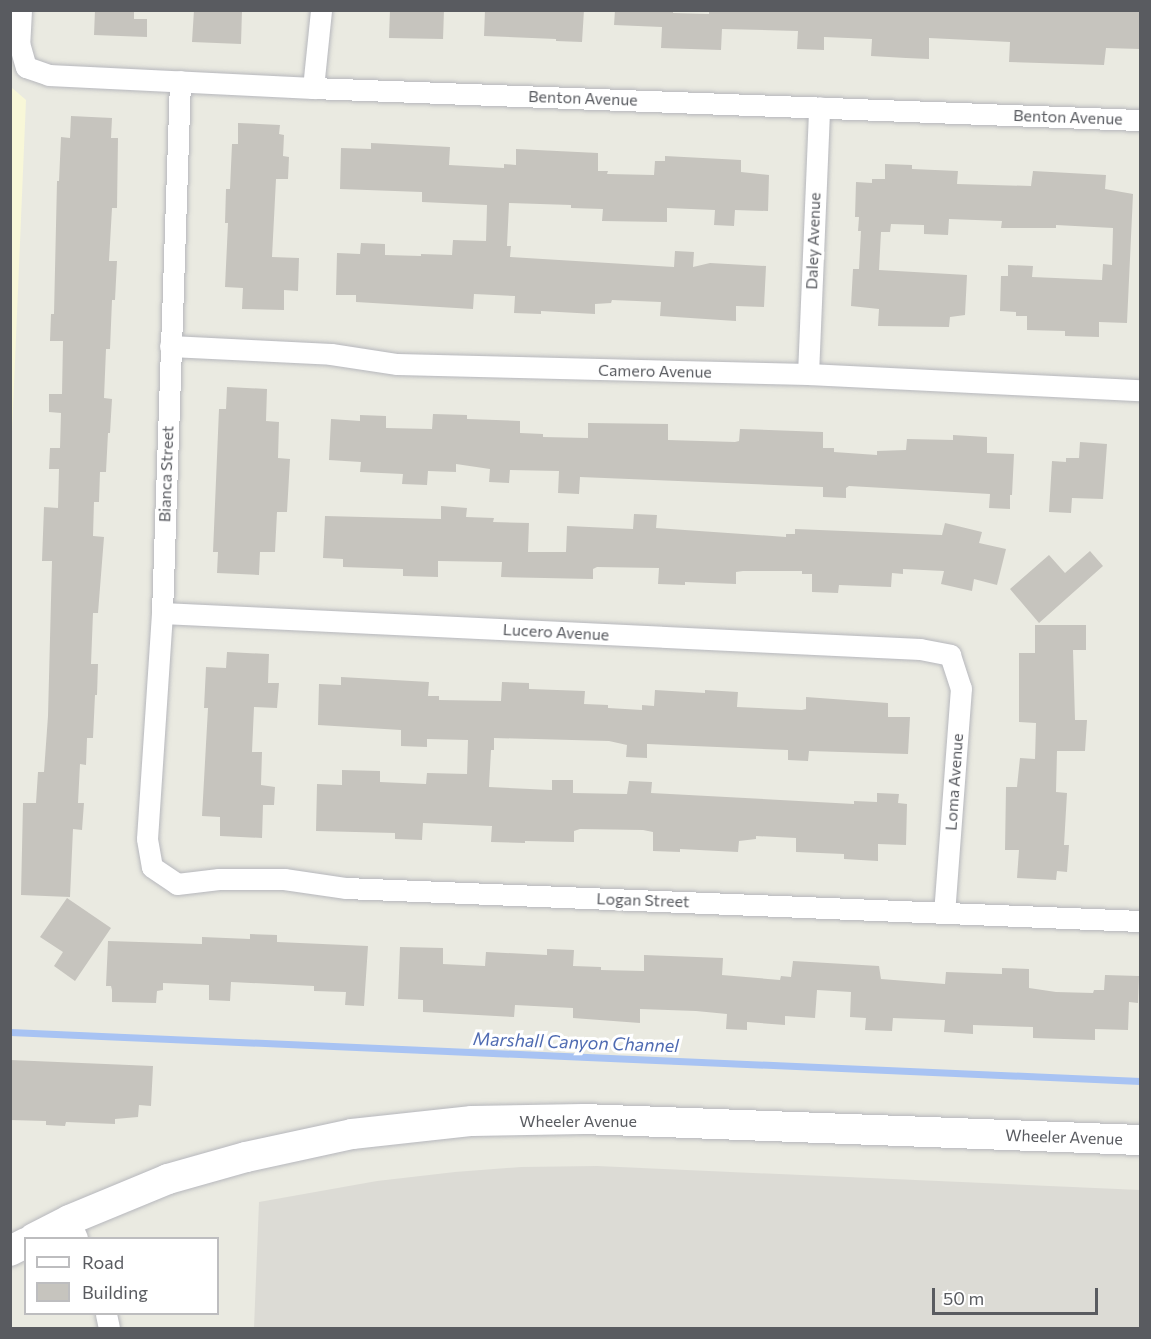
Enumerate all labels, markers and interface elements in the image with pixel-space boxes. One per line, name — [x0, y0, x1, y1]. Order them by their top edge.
street label: Benton Avenue — [528, 86, 638, 110]
street label: Benton Avenue — [1013, 105, 1123, 129]
street label: Daley Avenue — [802, 192, 824, 290]
street label: Camero Avenue — [598, 360, 712, 382]
street label: Bianca Street — [155, 425, 177, 523]
street label: Lucero Avenue — [502, 620, 610, 644]
street label: Loma Avenue — [941, 733, 967, 831]
street label: Logan Street — [596, 889, 690, 911]
water label: Marshall Canyon Channel — [473, 1028, 679, 1056]
street label: Wheeler Avenue — [519, 1111, 637, 1131]
street label: Wheeler Avenue — [1005, 1125, 1123, 1149]
legend — [24, 1237, 219, 1315]
text: Road — [82, 1251, 124, 1273]
scale bar — [935, 1276, 1102, 1314]
text: Building — [82, 1281, 148, 1303]
text: 50 m — [943, 1287, 984, 1309]

